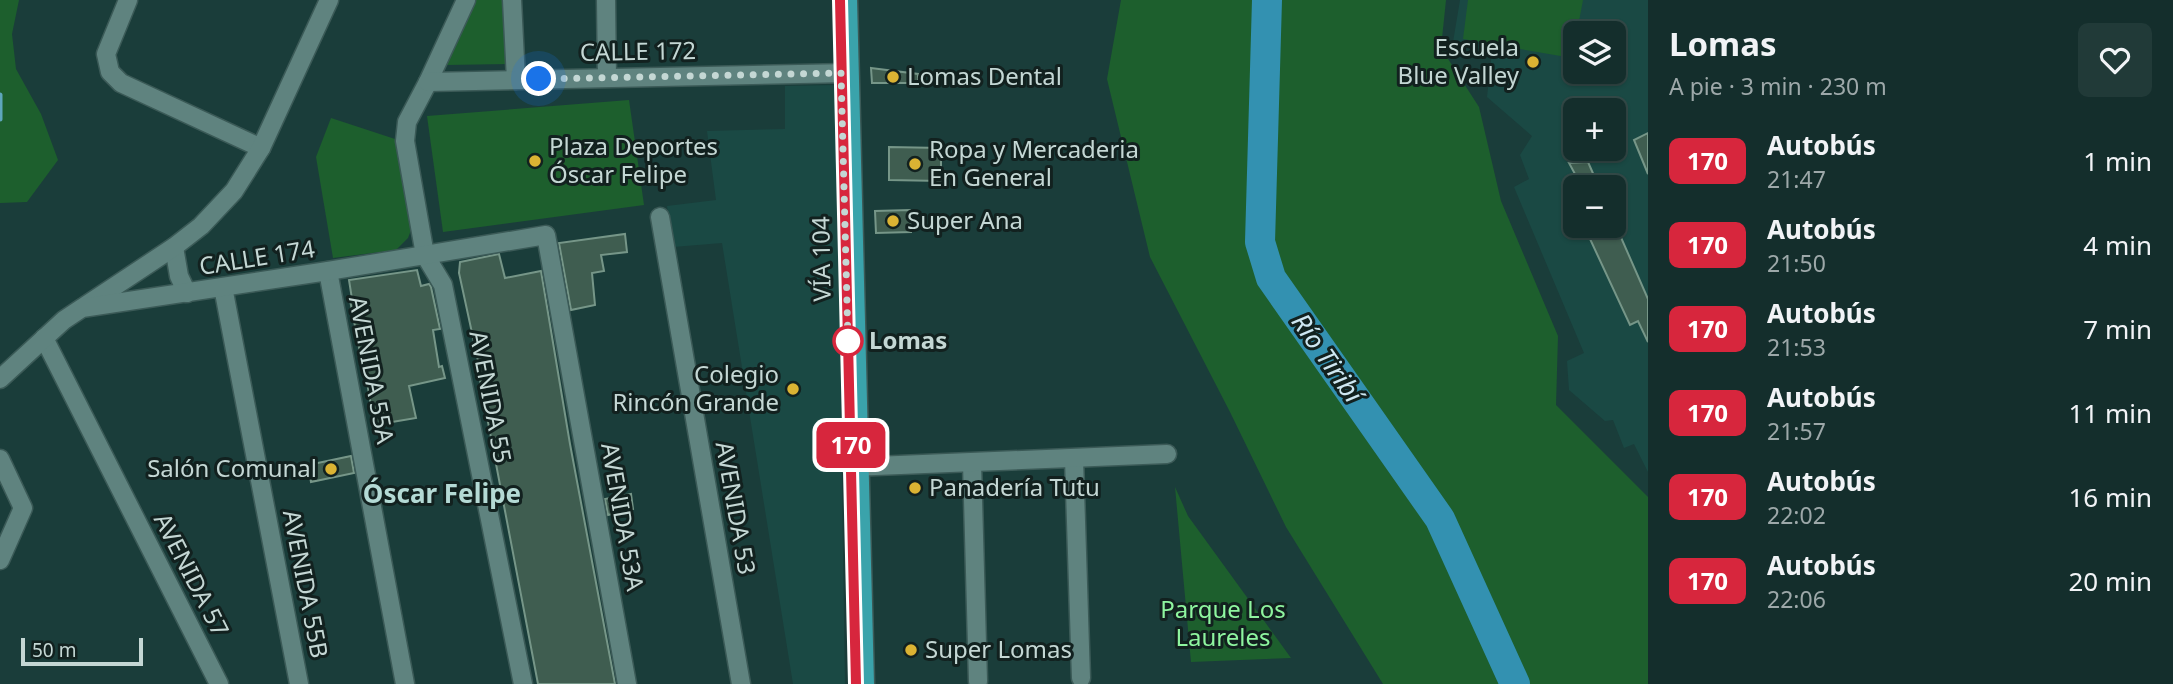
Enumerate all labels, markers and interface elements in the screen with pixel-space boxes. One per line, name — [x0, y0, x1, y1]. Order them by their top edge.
map controls — [1563, 21, 1626, 238]
button: layers — [1563, 21, 1626, 84]
text: Lomas — [1669, 21, 1777, 66]
button: heart — [2078, 23, 2152, 97]
place label: Escuela Blue Valley — [1398, 30, 1520, 91]
street label: CALLE 172 — [579, 33, 696, 68]
marker: Escuela Blue Valley — [1525, 54, 1541, 70]
place label: Lomas Dental — [907, 59, 1062, 92]
your location — [521, 61, 556, 96]
marker: Lomas Dental — [885, 69, 901, 85]
text: A pie · 3 min · 230 m — [1669, 70, 1887, 102]
button: + — [1563, 98, 1626, 161]
text: Autobús — [1767, 127, 1876, 163]
place label: Plaza Deportes Óscar Felipe — [549, 129, 718, 190]
place label: Ropa y Mercaderia En General — [929, 132, 1139, 193]
text: 1 min — [2083, 143, 2152, 179]
text: 170 — [1687, 144, 1728, 177]
marker: Plaza Deportes Óscar Felipe — [527, 153, 543, 169]
marker: Ropa y Mercaderia En General — [907, 156, 923, 172]
text: 21:47 — [1767, 163, 1826, 195]
button: − — [1563, 175, 1626, 238]
place label: Super Ana — [907, 203, 1023, 236]
text: Autobús — [1767, 211, 1876, 247]
marker: Super Ana — [885, 213, 901, 229]
street label: VÍA 104 — [803, 216, 838, 302]
text: 4 min — [2083, 227, 2152, 263]
text: 170 — [1687, 228, 1728, 261]
street label: CALLE 174 — [197, 231, 317, 282]
text: 21:50 — [1767, 247, 1826, 279]
street label: AVENIDA 55A — [342, 293, 403, 447]
text: Autobús — [1767, 295, 1876, 331]
water label: Río Tiribí — [1284, 306, 1374, 412]
text: 7 min — [2083, 311, 2152, 347]
text: 170 — [1687, 312, 1728, 345]
place label: Lomas — [869, 323, 947, 356]
marker: Lomas — [833, 326, 863, 356]
street label: AVENIDA 55 — [462, 328, 521, 466]
text: 21:53 — [1767, 331, 1826, 363]
place label: Colegio Rincón Grande — [612, 357, 779, 418]
text: Autobús — [1767, 379, 1876, 415]
marker: Colegio Rincón Grande — [785, 381, 801, 397]
text: 11 min — [2068, 395, 2152, 431]
text: 170 — [1687, 396, 1728, 429]
text: 21:57 — [1767, 415, 1826, 447]
line badge: 170 — [811, 422, 891, 468]
text: 170 — [830, 428, 872, 461]
street label: AVENIDA 53 — [709, 439, 764, 577]
street label: AVENIDA 53A — [594, 440, 653, 594]
place label: Salón Comunal — [147, 451, 317, 484]
marker: Salón Comunal — [323, 461, 339, 477]
text: Autobús — [1767, 463, 1876, 499]
place label: Panadería Tutu — [929, 470, 1100, 503]
district label: Óscar Felipe — [363, 475, 521, 511]
text: 16 min — [2068, 479, 2152, 515]
marker: Panadería Tutu — [907, 480, 923, 496]
text: 170 — [1687, 480, 1728, 513]
text: 22:02 — [1767, 499, 1826, 531]
street label: AVENIDA 57 — [147, 507, 238, 642]
street label: AVENIDA 55B — [276, 507, 337, 661]
text: Autobús — [1767, 547, 1876, 583]
text: 20 min — [2068, 563, 2152, 599]
text: 170 — [1687, 564, 1728, 597]
text: 22:06 — [1767, 583, 1826, 615]
park label: Parque Los Laureles — [1160, 592, 1286, 653]
place label: Super Lomas — [925, 632, 1072, 665]
scale bar — [21, 635, 144, 667]
text: 50 m — [32, 637, 76, 663]
marker: Super Lomas — [903, 642, 919, 658]

